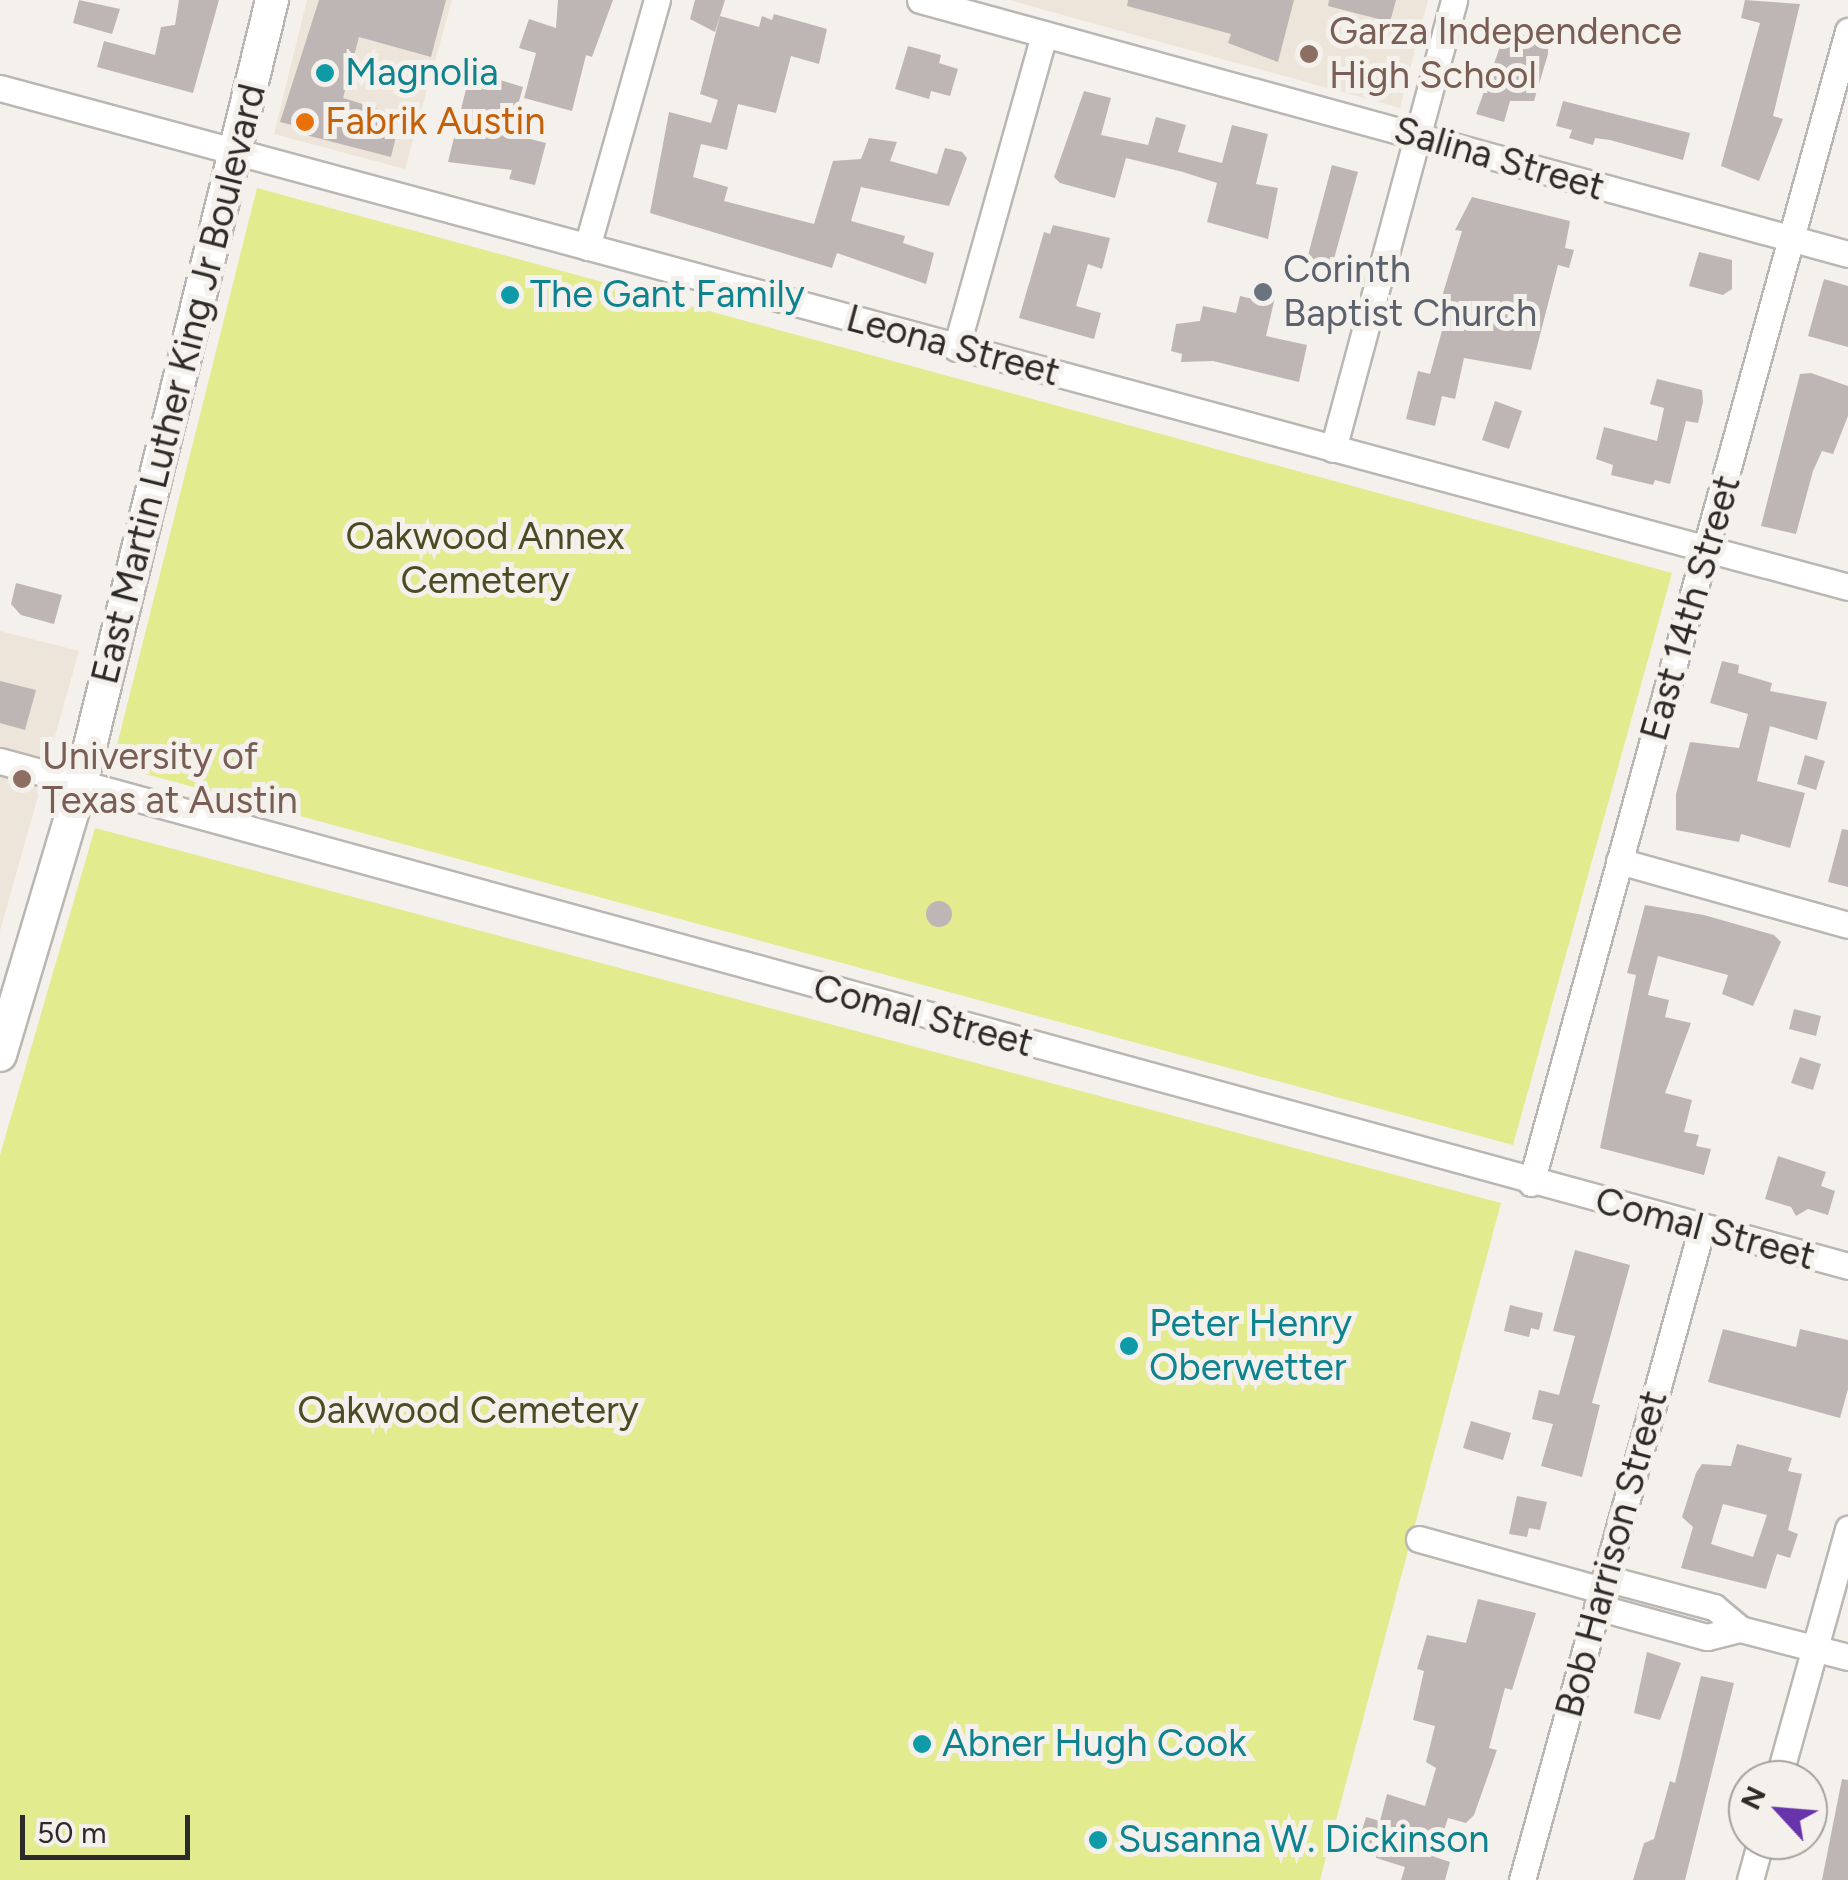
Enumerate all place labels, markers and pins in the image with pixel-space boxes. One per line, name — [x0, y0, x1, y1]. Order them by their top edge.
place label: Garza Independence High School — [1329, 9, 1682, 98]
marker: Garza Independence High School — [1298, 43, 1320, 65]
place label: Magnolia — [345, 50, 499, 96]
marker: Magnolia — [314, 62, 336, 84]
place label: Fabrik Austin — [325, 99, 546, 145]
marker: Fabrik Austin — [294, 111, 316, 133]
place label: Corinth Baptist Church — [1283, 247, 1537, 336]
place label: The Gant Family — [530, 272, 805, 318]
marker: Corinth Baptist Church — [1252, 281, 1274, 303]
marker: The Gant Family — [499, 284, 521, 306]
place label: University of Texas at Austin — [42, 734, 298, 824]
marker: University of Texas at Austin — [11, 768, 33, 790]
place label: Peter Henry Oberwetter — [1149, 1301, 1352, 1390]
marker: Peter Henry Oberwetter — [1118, 1335, 1140, 1357]
place label: Abner Hugh Cook — [942, 1721, 1247, 1767]
marker: Abner Hugh Cook — [911, 1733, 933, 1755]
place label: Susanna W. Dickinson — [1118, 1817, 1489, 1863]
marker: Susanna W. Dickinson — [1087, 1829, 1109, 1851]

